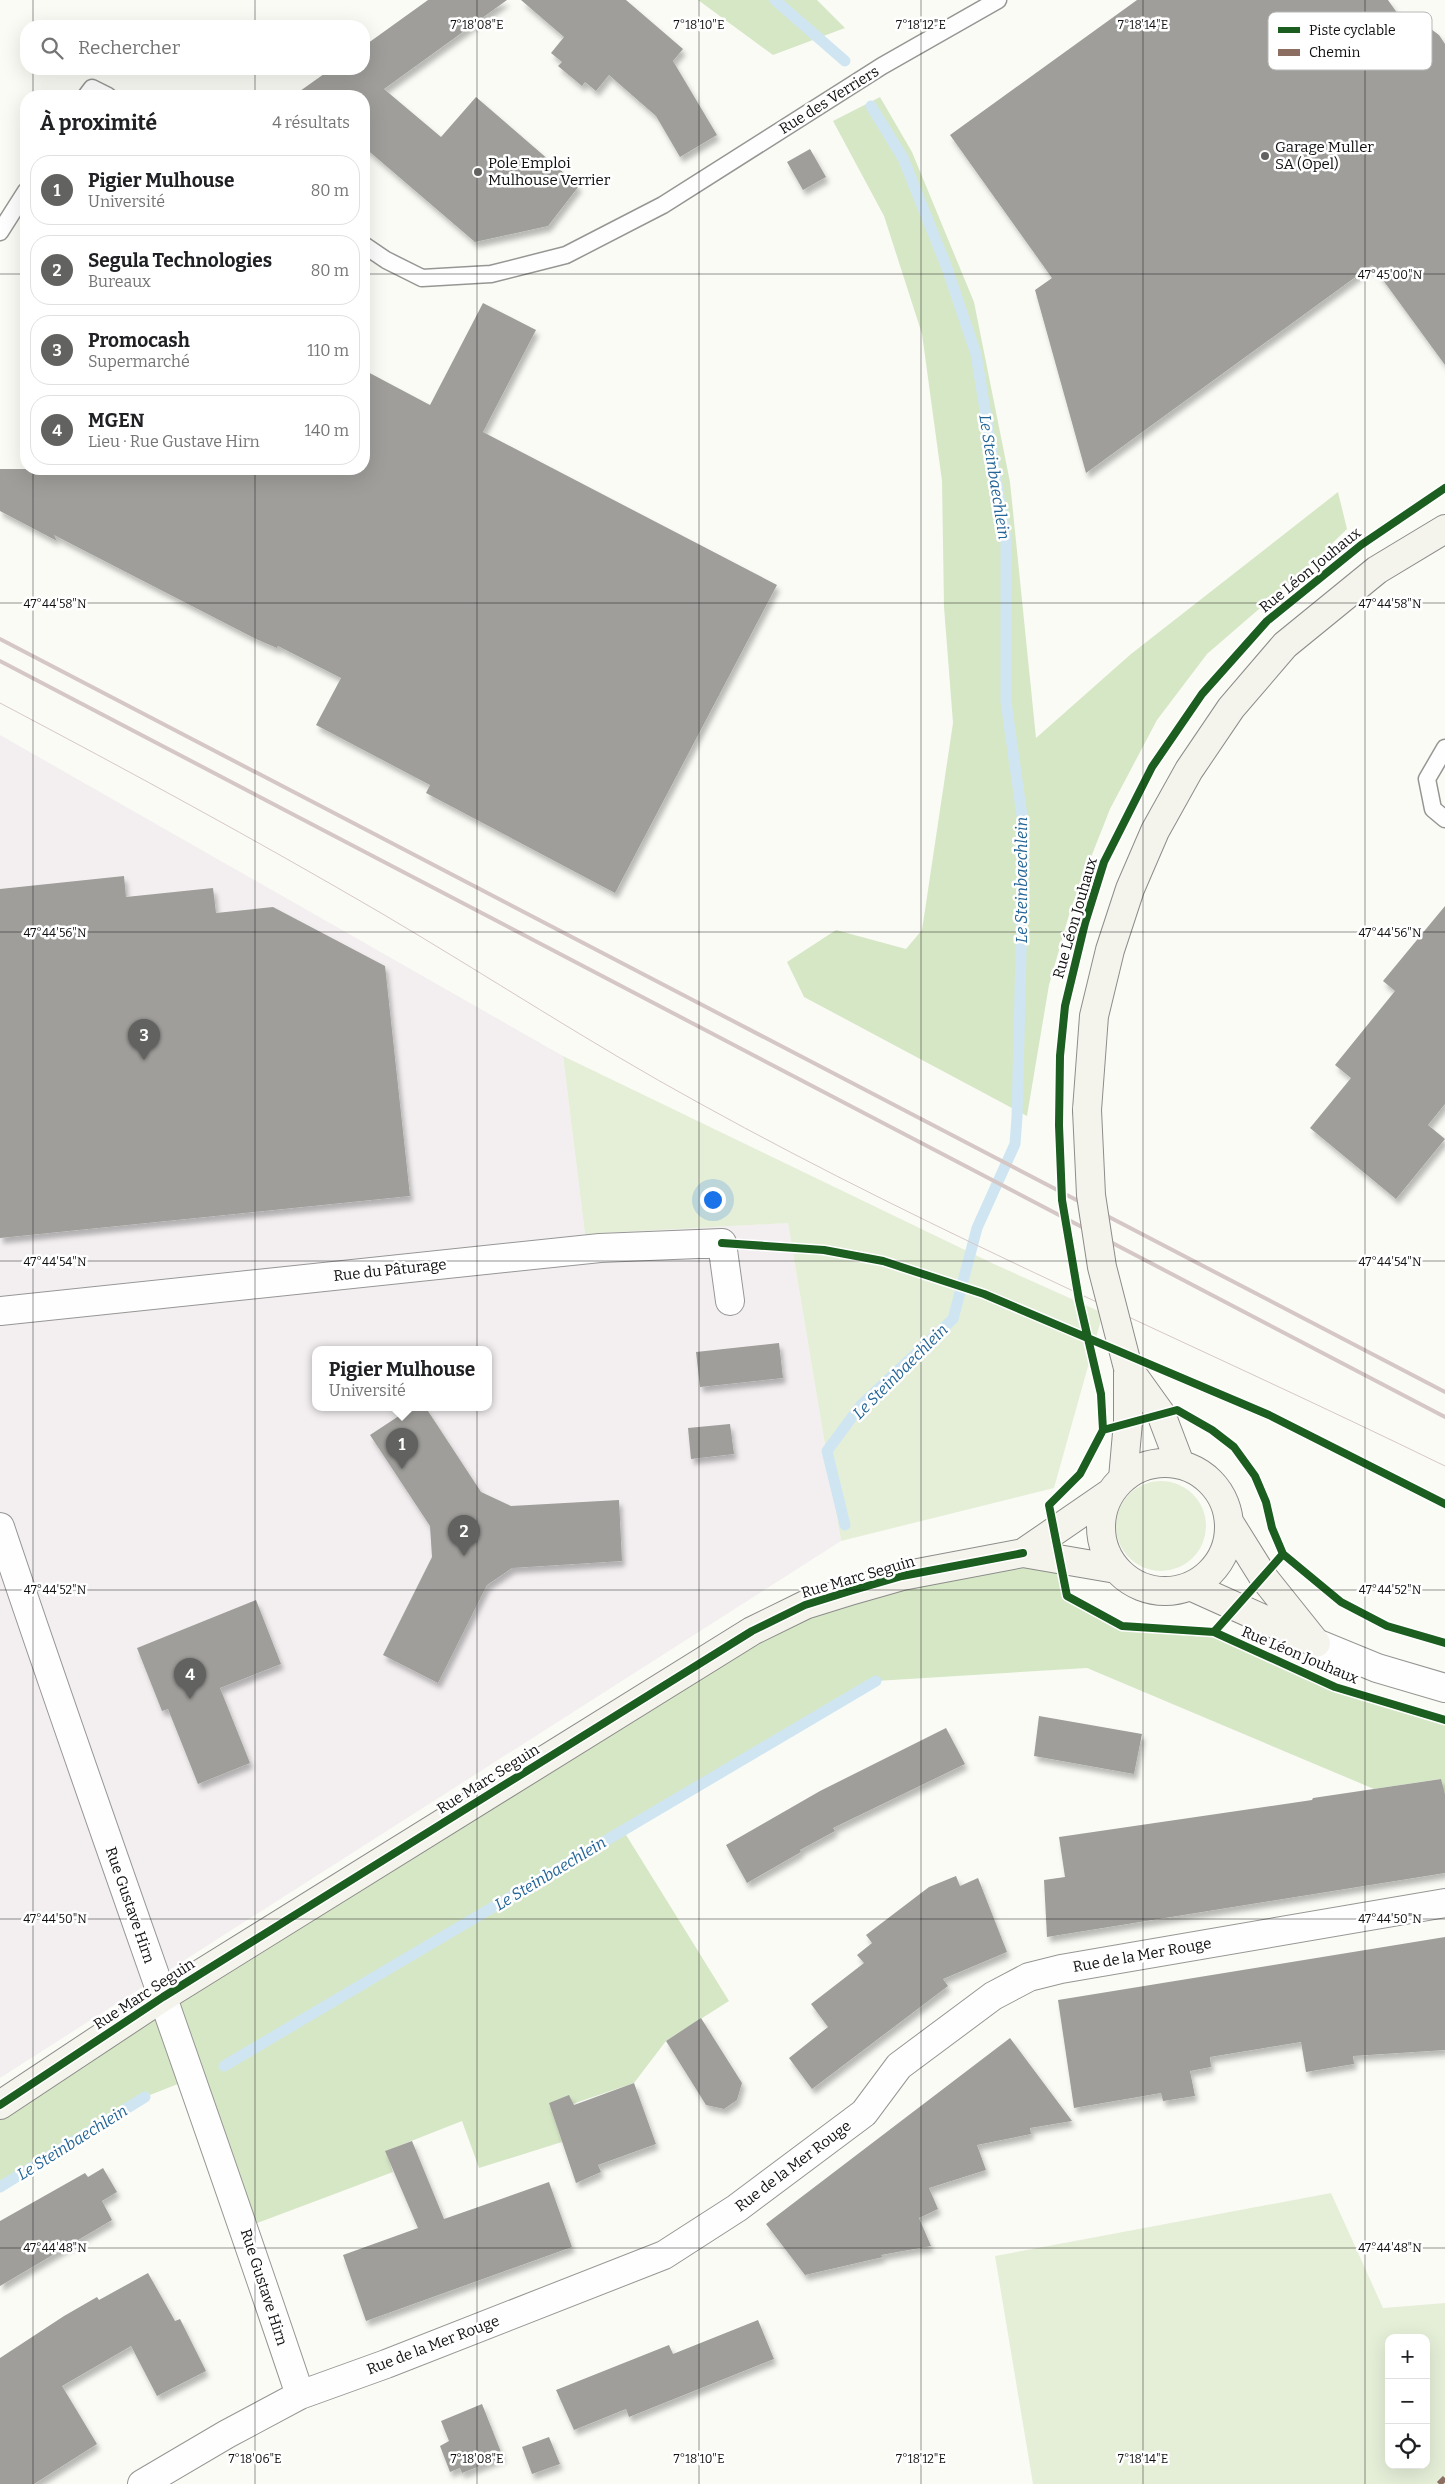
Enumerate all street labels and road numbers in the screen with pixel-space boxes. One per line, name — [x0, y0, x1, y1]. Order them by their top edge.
street label: Rue des Verriers — [776, 62, 882, 138]
street label: Rue Léon Jouhaux — [1256, 523, 1365, 616]
street label: Rue Léon Jouhaux — [1049, 855, 1101, 981]
street label: Rue du Pâturage — [333, 1255, 447, 1285]
street label: Rue Marc Seguin — [799, 1552, 917, 1602]
street label: Rue Léon Jouhaux — [1239, 1622, 1362, 1688]
street label: Rue Marc Seguin — [434, 1740, 543, 1818]
street label: Rue Gustave Hirn — [102, 1845, 158, 1966]
street label: Rue de la Mer Rouge — [1071, 1934, 1213, 1976]
street label: Rue Marc Seguin — [90, 1954, 198, 2033]
street label: Rue de la Mer Rouge — [732, 2117, 854, 2215]
street label: Rue Gustave Hirn — [237, 2226, 292, 2348]
street label: Rue de la Mer Rouge — [364, 2311, 502, 2379]

